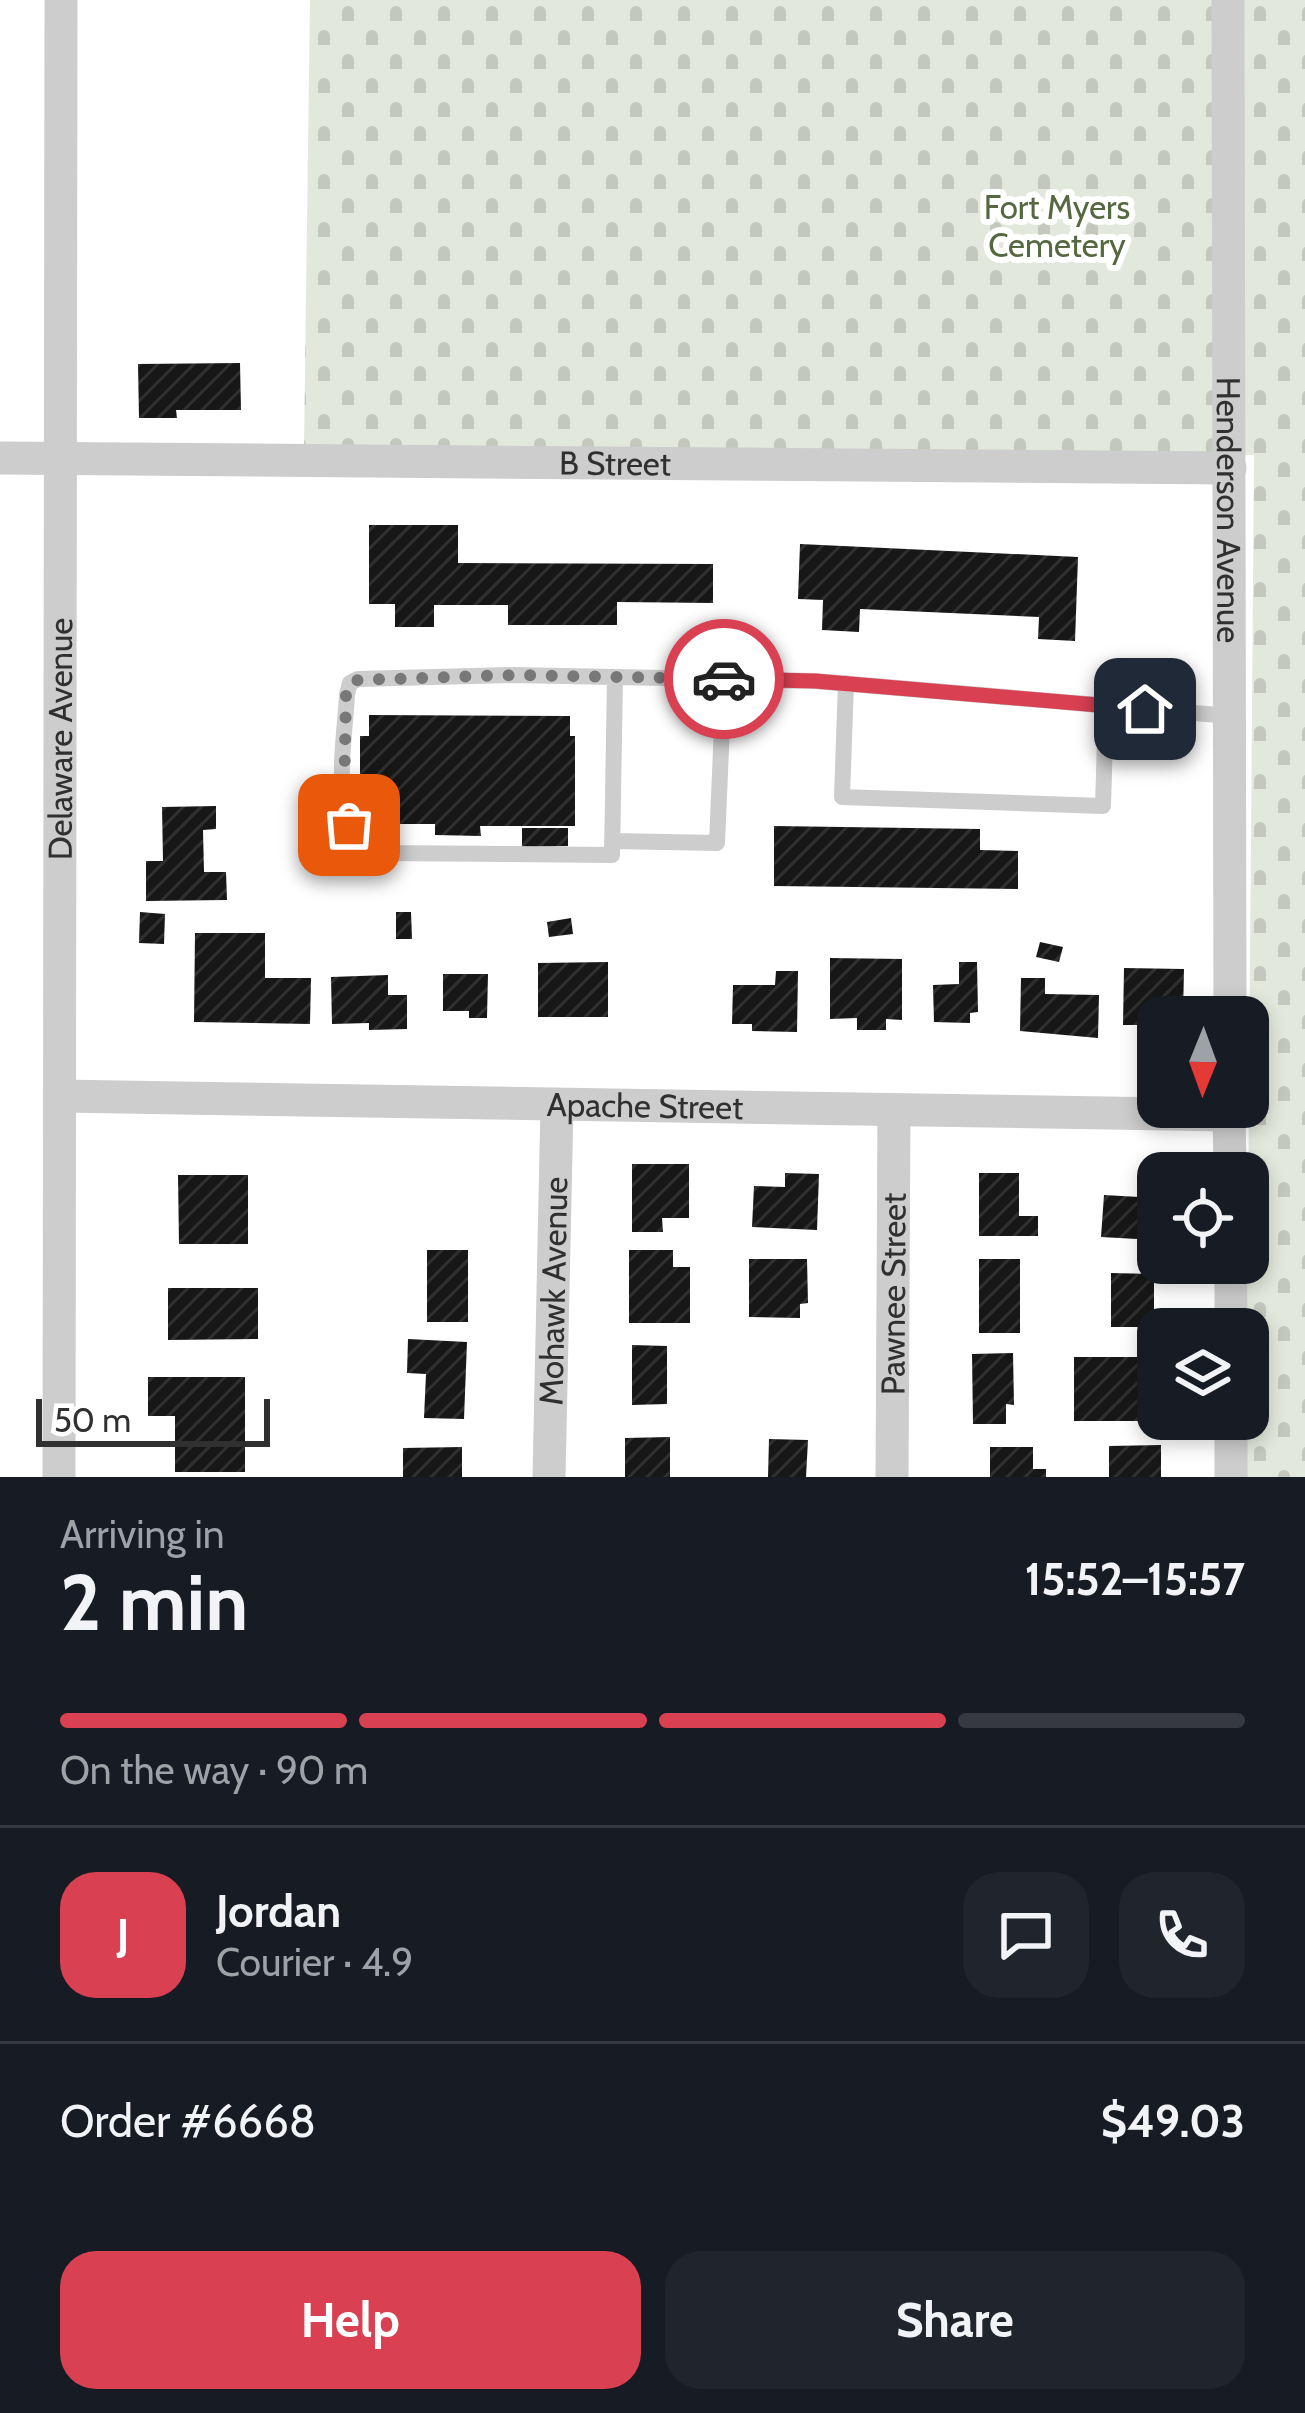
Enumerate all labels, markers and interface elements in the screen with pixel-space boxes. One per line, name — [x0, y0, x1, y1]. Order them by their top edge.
park label: Fort Myers Cemetery — [984, 187, 1130, 265]
street label: Henderson Avenue — [1209, 377, 1249, 643]
street label: B Street — [559, 443, 671, 483]
street label: Delaware Avenue — [40, 618, 80, 860]
courier — [664, 619, 784, 739]
icon: car — [691, 646, 757, 712]
pin — [1094, 658, 1196, 760]
icon: home — [1112, 676, 1178, 742]
pin — [298, 774, 400, 876]
icon: bag — [316, 792, 382, 858]
north arrow — [1137, 996, 1269, 1128]
map controls — [1137, 996, 1269, 1440]
street label: Apache Street — [546, 1084, 744, 1127]
button: locate — [1137, 1152, 1269, 1284]
street label: Mohawk Avenue — [531, 1176, 575, 1406]
street label: Pawnee Street — [872, 1193, 914, 1395]
button: layers — [1137, 1308, 1269, 1440]
scale bar — [36, 1393, 270, 1446]
text: 50 m — [54, 1400, 131, 1440]
text: Arriving in — [60, 1510, 224, 1558]
text: 15:52–15:57 — [1025, 1552, 1245, 1606]
text: 2 min — [60, 1555, 248, 1650]
text: On the way · 90 m — [60, 1746, 368, 1794]
button: chat — [963, 1872, 1089, 1998]
button: phone — [1119, 1872, 1245, 1998]
text: Jordan — [216, 1884, 341, 1938]
text: J — [117, 1908, 129, 1962]
text: Courier · 4.9 — [216, 1938, 413, 1986]
text: Order #6668 — [60, 2094, 316, 2148]
text: $49.03 — [1101, 2094, 1245, 2148]
button: Help — [60, 2251, 641, 2389]
button: Share — [665, 2251, 1245, 2389]

